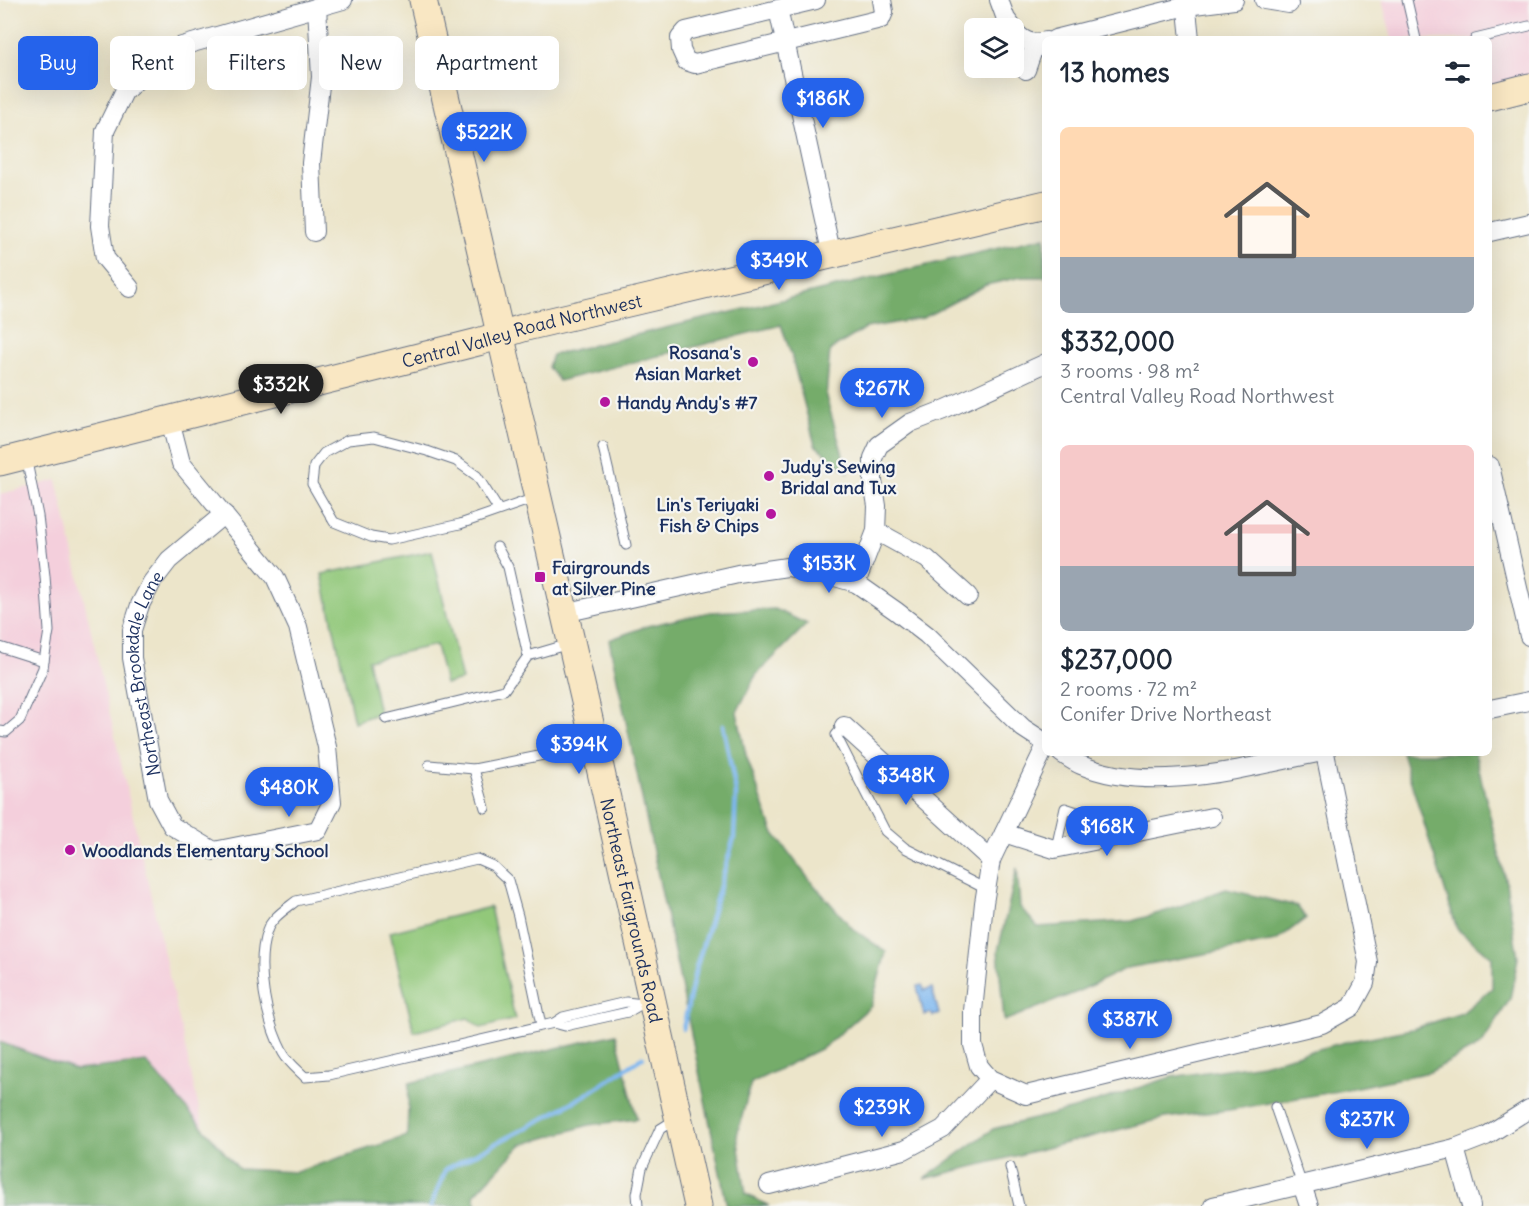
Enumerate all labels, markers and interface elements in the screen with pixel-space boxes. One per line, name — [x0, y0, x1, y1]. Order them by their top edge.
map controls — [964, 18, 1024, 78]
button: layers — [964, 18, 1024, 78]
chip: Buy — [18, 36, 98, 90]
chip: Rent — [110, 36, 195, 90]
chip: Filters — [207, 36, 307, 90]
chip: New — [319, 36, 403, 90]
chip: Apartment — [415, 36, 559, 90]
text: 13 homes — [1060, 56, 1170, 89]
icon: filters — [1441, 56, 1474, 89]
pin: $186K — [781, 78, 865, 129]
text: $186K — [796, 85, 850, 110]
pin: $522K — [442, 112, 526, 163]
text: $522K — [456, 119, 512, 144]
icon: home — [1213, 166, 1321, 274]
pin: $349K — [737, 240, 821, 291]
text: $349K — [750, 247, 808, 272]
street label: Central Valley Road Northwest — [399, 289, 644, 372]
text: $332,000 — [1060, 325, 1175, 358]
place label: Rosana's Asian Market — [635, 341, 742, 385]
marker: Rosana's Asian Market — [746, 355, 760, 369]
text: 3 rooms · 98 m² — [1060, 358, 1200, 383]
pin: $332K — [239, 364, 323, 415]
pin: $267K — [840, 368, 924, 419]
text: $332K — [252, 371, 310, 396]
text: $267K — [854, 375, 910, 400]
text: Central Valley Road Northwest — [1060, 383, 1334, 408]
place label: Handy Andy's #7 — [617, 391, 758, 414]
marker: Handy Andy's #7 — [598, 395, 612, 409]
place label: Judy's Sewing Bridal and Tux — [781, 455, 897, 499]
marker: Judy's Sewing Bridal and Tux — [762, 469, 776, 483]
icon: home — [1213, 484, 1321, 592]
place label: Lin's Teriyaki Fish & Chips — [656, 493, 759, 537]
marker: Lin's Teriyaki Fish & Chips — [764, 507, 778, 521]
pin: $153K — [787, 543, 871, 594]
text: $153K — [802, 550, 856, 575]
place label: Fairgrounds at Silver Pine — [552, 556, 656, 600]
text: Northeast Brookdale Lane — [120, 566, 168, 778]
street label: Northeast Brookdale Lane — [146, 569, 174, 781]
marker: Fairgrounds at Silver Pine — [533, 570, 547, 584]
text: $237,000 — [1060, 643, 1173, 676]
text: 2 rooms · 72 m² — [1060, 676, 1197, 701]
text: Conifer Drive Northeast — [1060, 701, 1271, 726]
pin: $394K — [537, 724, 621, 775]
text: $394K — [550, 731, 608, 756]
pin: $348K — [864, 755, 948, 806]
text: $348K — [877, 762, 935, 787]
pin: $480K — [247, 767, 331, 818]
text: $480K — [259, 774, 319, 799]
street label: Northeast Fairgrounds Road — [596, 796, 668, 1025]
pin: $168K — [1065, 806, 1149, 857]
text: $168K — [1080, 813, 1134, 838]
place label: Woodlands Elementary School — [82, 839, 328, 862]
marker: Woodlands Elementary School — [63, 843, 77, 857]
pin: $387K — [1088, 999, 1172, 1050]
text: $387K — [1102, 1006, 1158, 1031]
pin: $239K — [840, 1087, 924, 1138]
text: $239K — [853, 1094, 911, 1119]
pin: $237K — [1325, 1099, 1409, 1150]
text: $237K — [1339, 1106, 1395, 1131]

